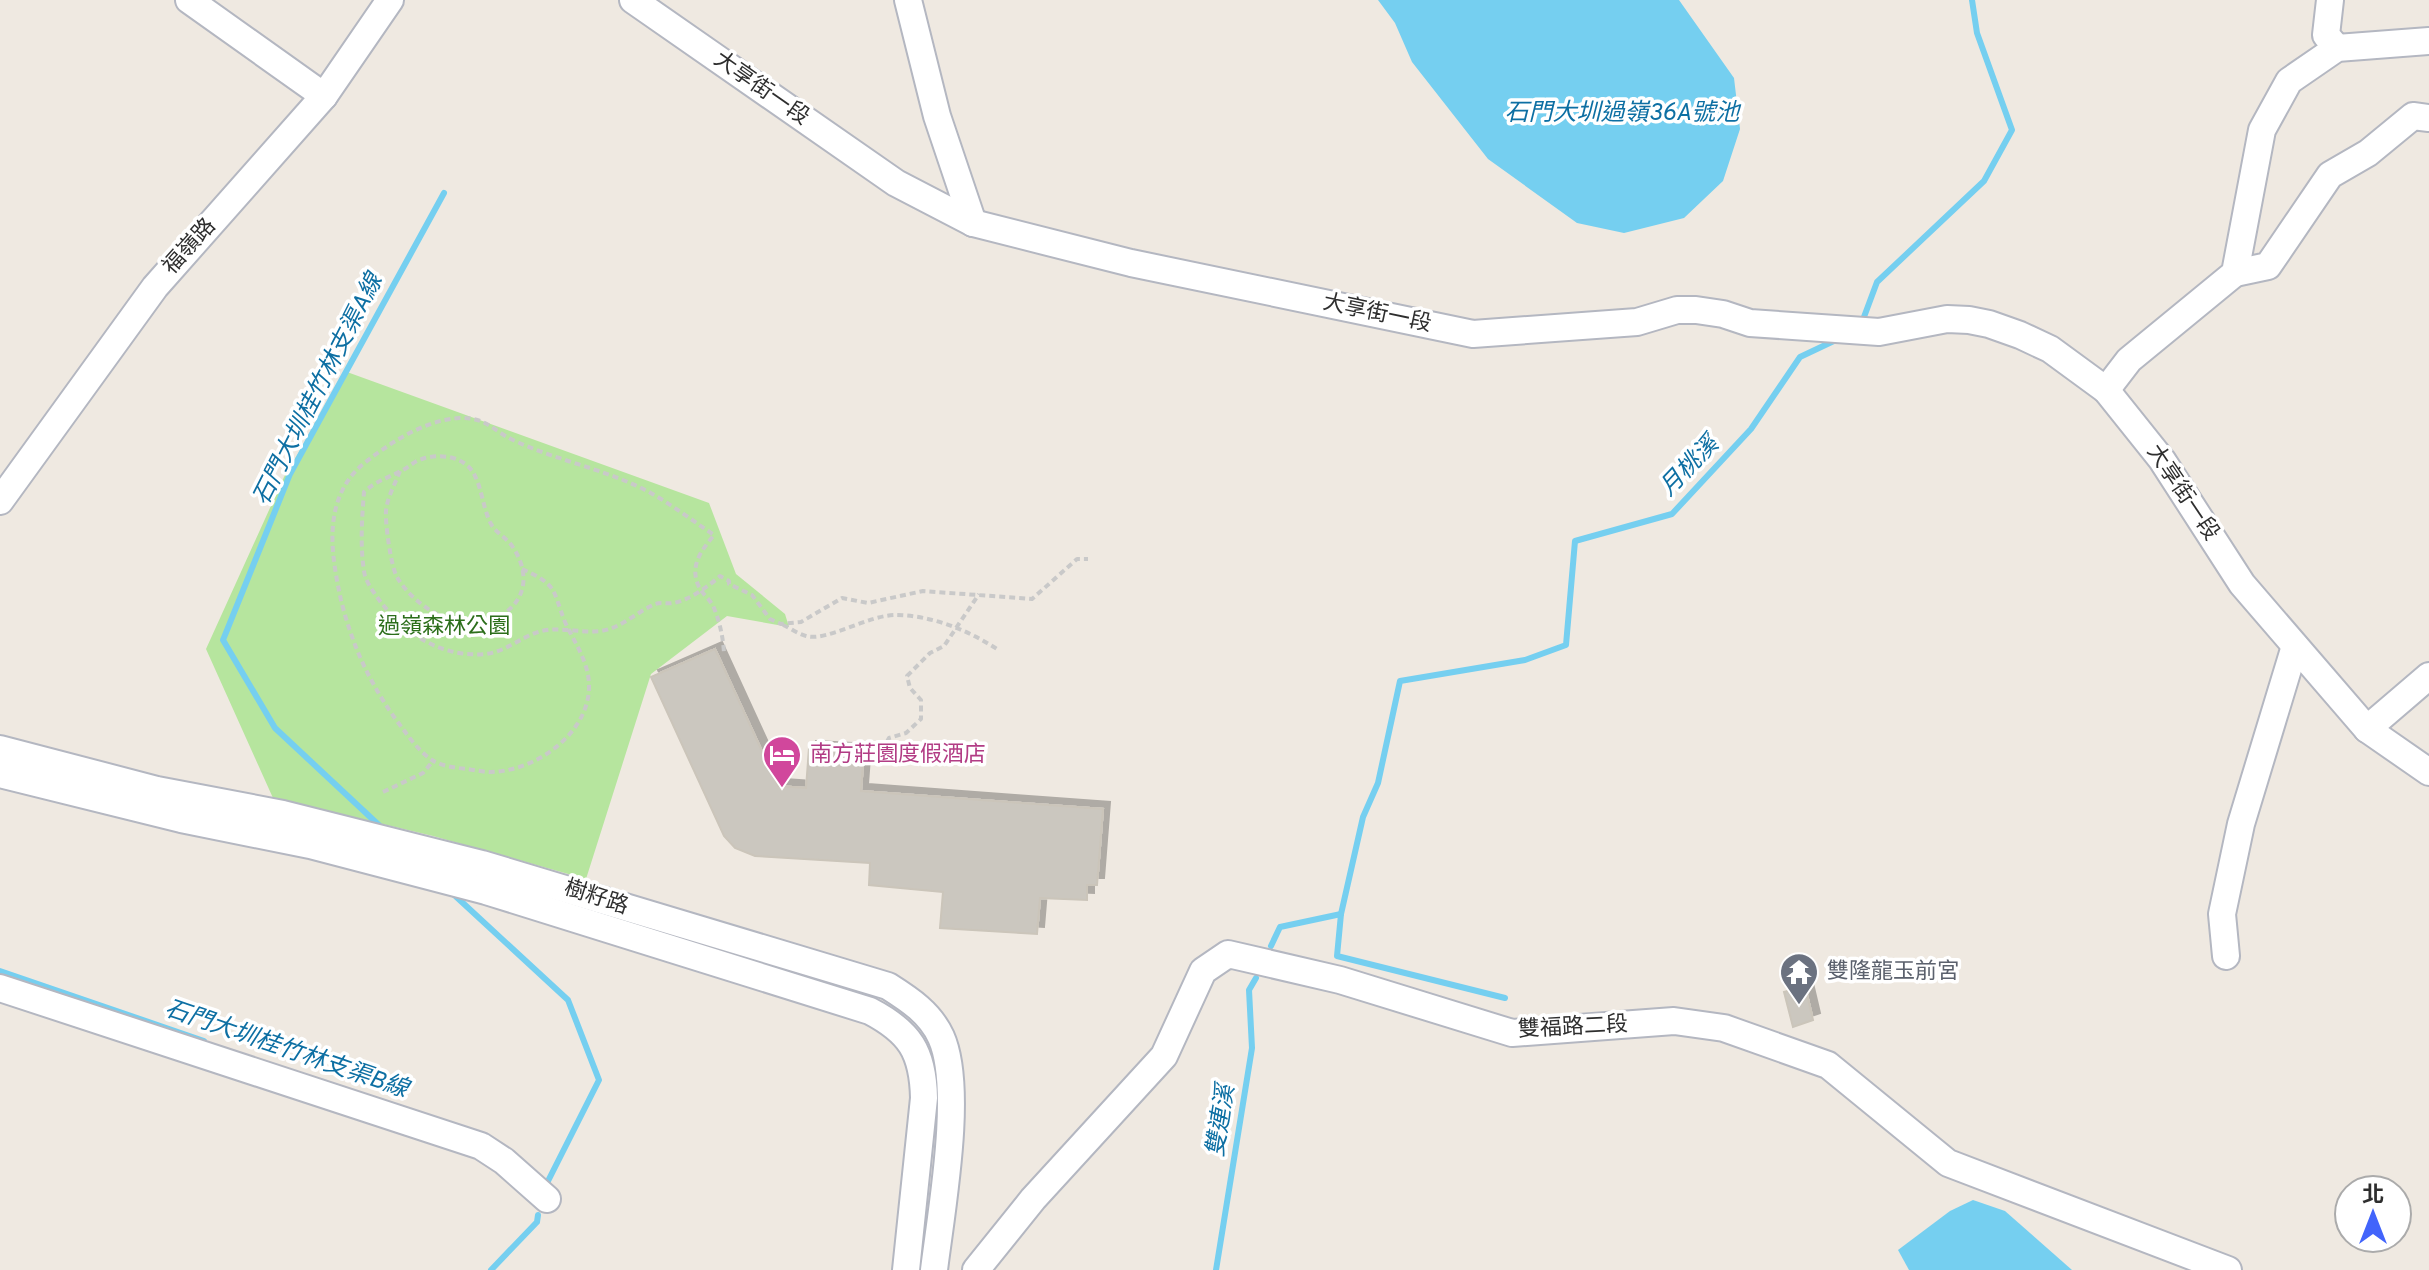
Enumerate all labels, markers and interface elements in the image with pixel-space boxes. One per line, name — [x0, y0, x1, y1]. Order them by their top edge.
street label: 大享街一段 — [708, 46, 814, 132]
water label: 石門大圳過嶺36A號池 — [1505, 99, 1742, 129]
street label: 福嶺路 — [158, 213, 222, 281]
water label: 石門大圳桂竹林支渠A線 — [248, 267, 392, 511]
street label: 大享街一段 — [1320, 289, 1434, 339]
water label: 月桃溪 — [1654, 429, 1728, 503]
street label: 大享街一段 — [2140, 440, 2224, 546]
park label: 過嶺森林公園 — [378, 614, 510, 641]
hotel icon: 南方莊園度假酒店 — [761, 734, 803, 789]
place label: 南方莊園度假酒店 — [810, 742, 986, 769]
street label: 樹籽路 — [560, 875, 632, 921]
temple icon: 雙隆龍玉前宮 — [1778, 951, 1820, 1006]
place label: 雙隆龍玉前宮 — [1827, 959, 1959, 986]
water label: 石門大圳桂竹林支渠B線 — [161, 994, 414, 1107]
street label: 雙福路二段 — [1517, 1012, 1629, 1044]
water label: 雙連溪 — [1202, 1080, 1243, 1159]
north arrow — [2333, 1174, 2413, 1254]
text: 北 — [2362, 1183, 2384, 1210]

